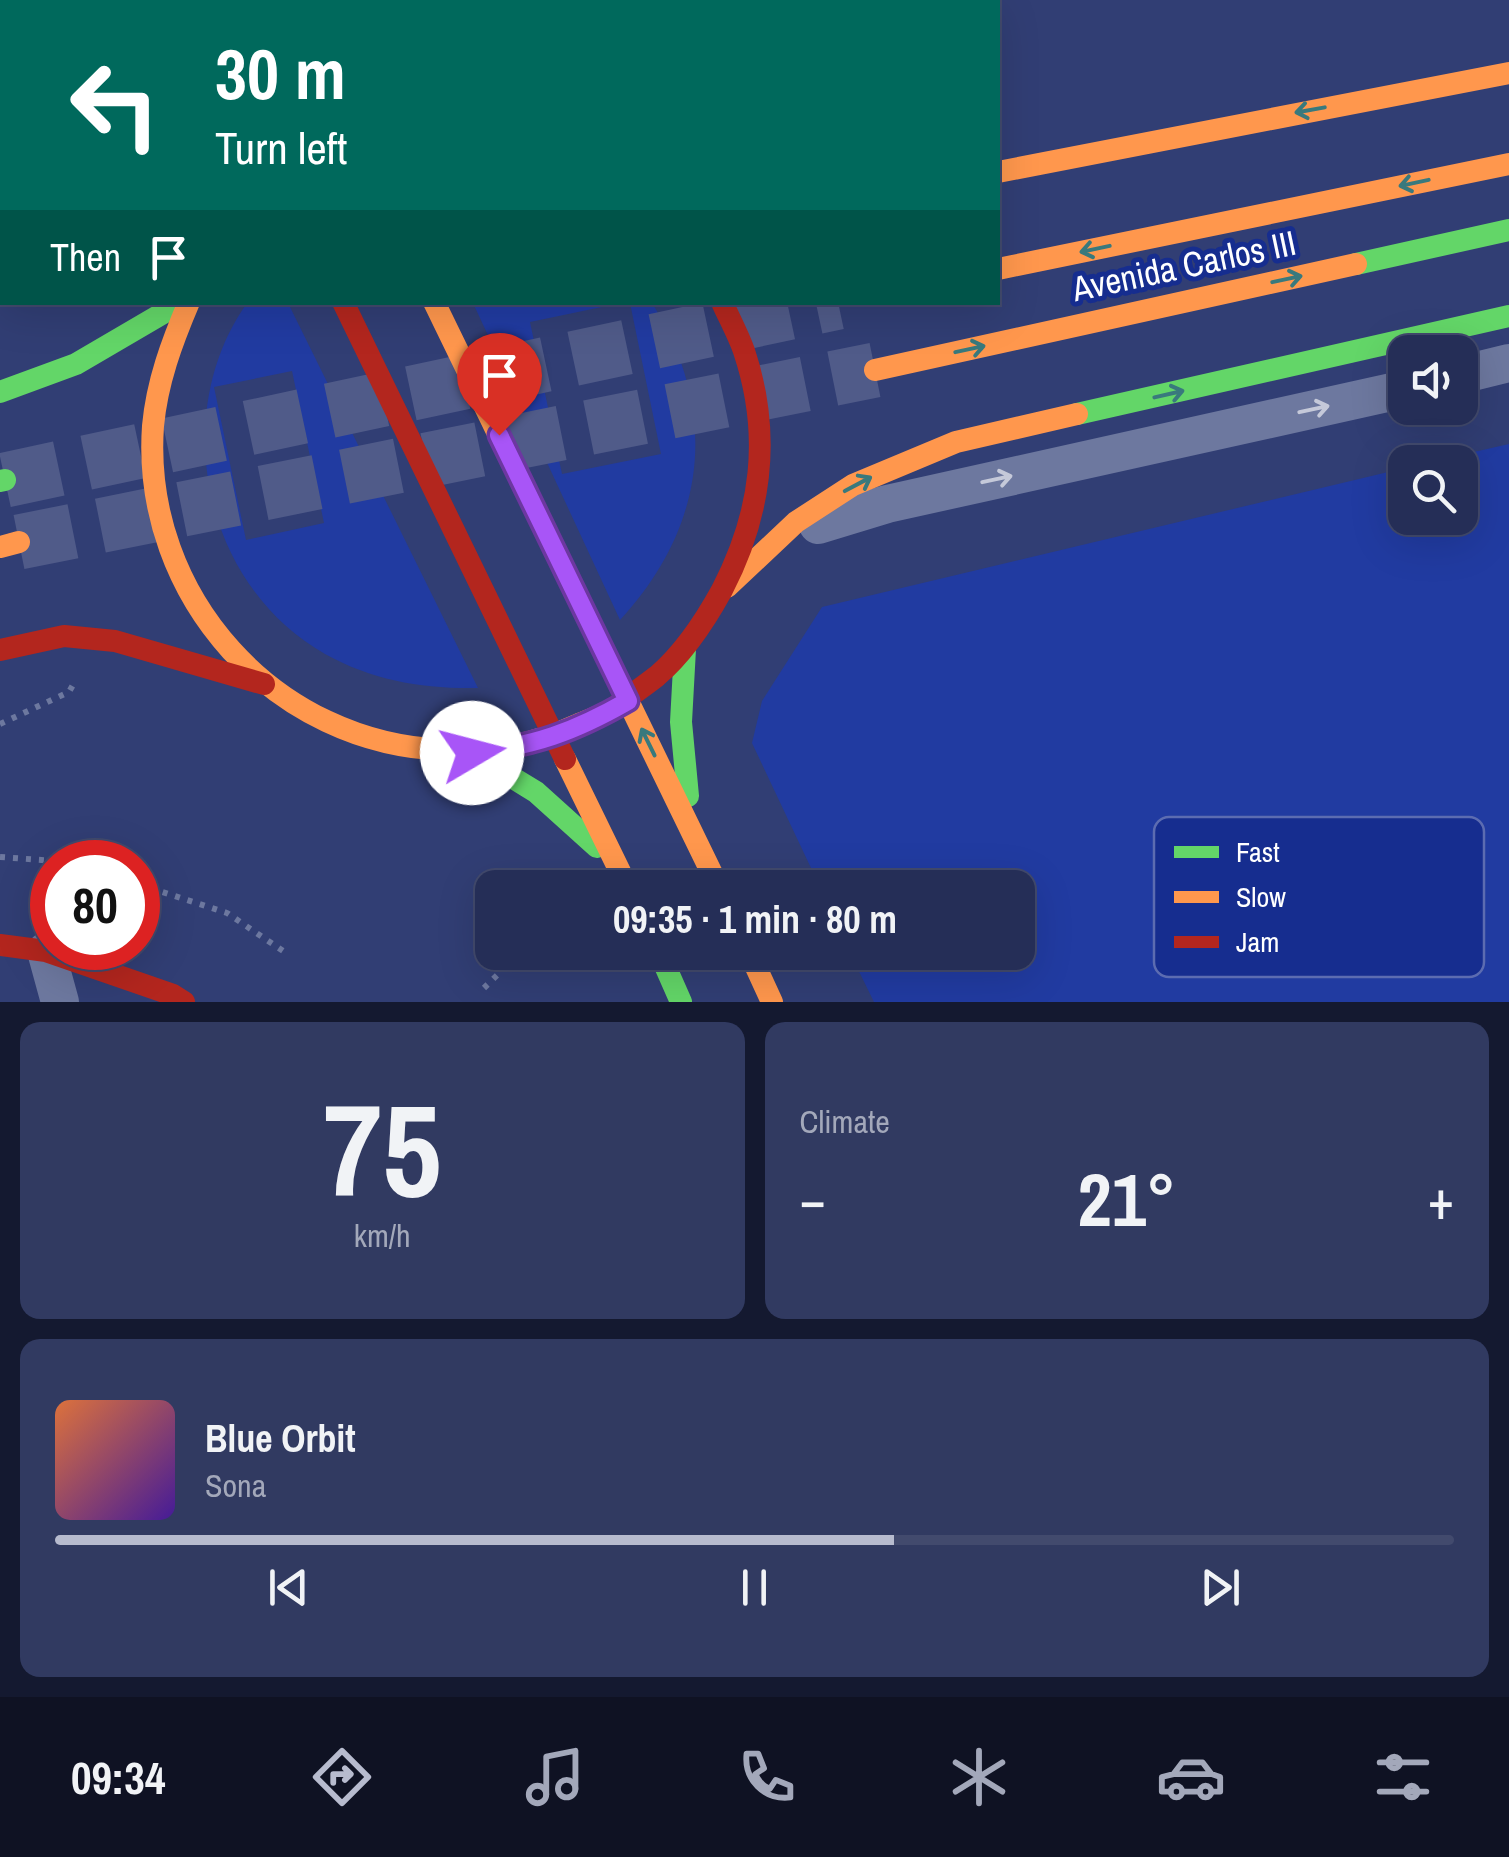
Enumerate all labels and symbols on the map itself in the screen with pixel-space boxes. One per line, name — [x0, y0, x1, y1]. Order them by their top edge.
one-way arrow — [1294, 101, 1327, 120]
one-way arrow — [1398, 175, 1430, 194]
street label: Avenida Carlos III — [1067, 219, 1300, 312]
one-way arrow — [1080, 241, 1112, 260]
one-way arrow — [1270, 269, 1302, 287]
pin — [457, 333, 542, 436]
one-way arrow — [953, 338, 985, 357]
one-way arrow — [1152, 384, 1184, 402]
one-way arrow — [1298, 399, 1330, 417]
one-way arrow — [980, 469, 1012, 488]
one-way arrow — [843, 474, 873, 493]
position arrow — [420, 701, 524, 805]
one-way arrow — [637, 727, 656, 757]
legend — [1154, 817, 1484, 977]
text: Fast — [1236, 833, 1280, 871]
speed limit sign: 80 — [30, 840, 160, 970]
text: Slow — [1236, 878, 1286, 916]
text: Jam — [1236, 923, 1279, 961]

